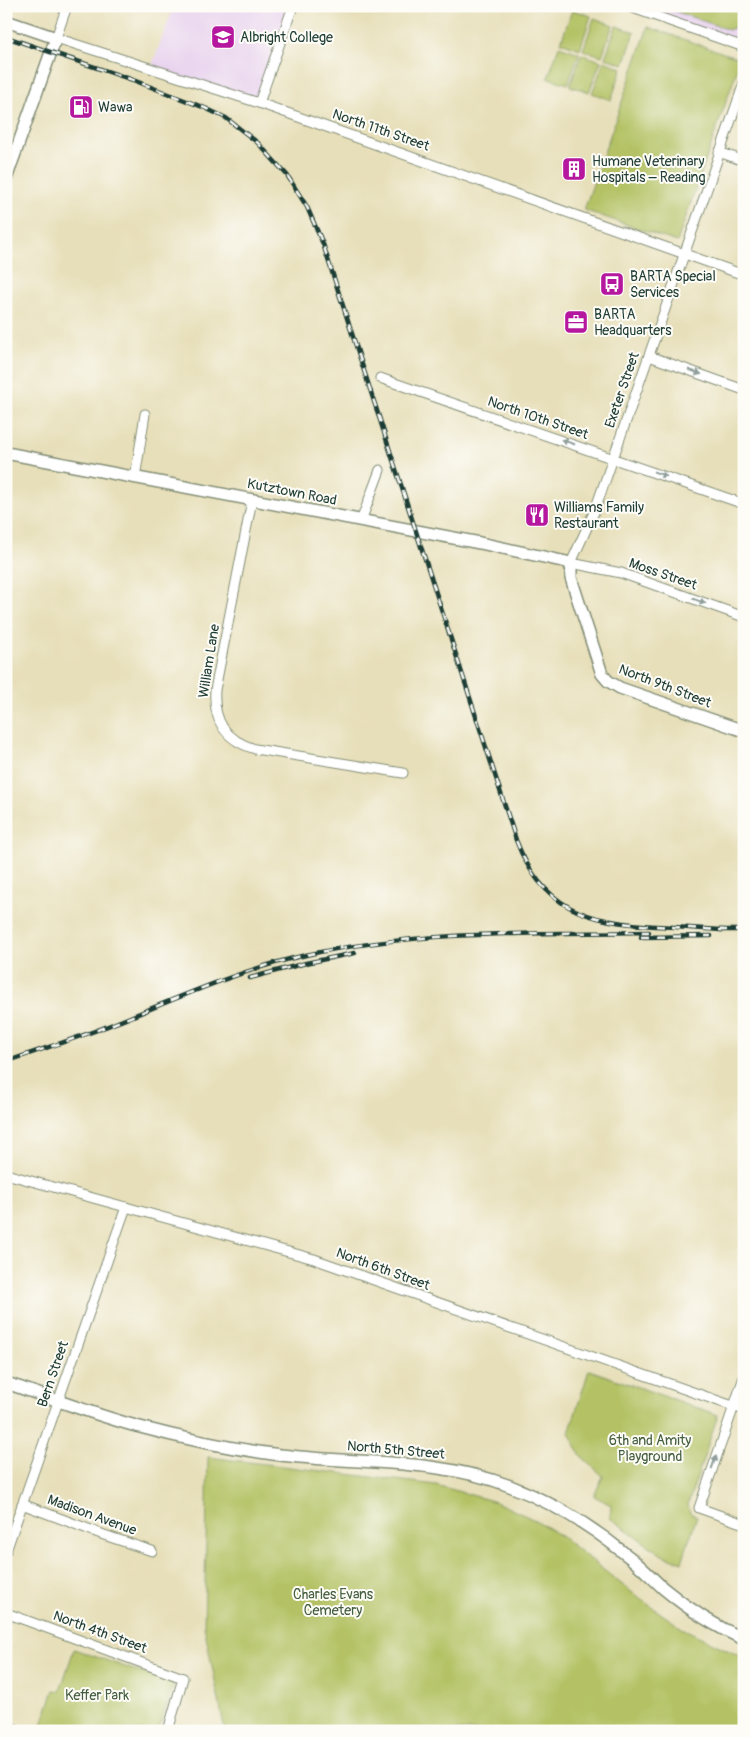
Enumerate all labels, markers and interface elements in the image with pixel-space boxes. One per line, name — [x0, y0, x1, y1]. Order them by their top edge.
school or university icon: Albright College — [210, 24, 236, 50]
place label: Albright College — [240, 29, 333, 46]
fuel station icon: Wawa — [68, 94, 94, 120]
place label: Wawa — [98, 99, 132, 116]
street label: North 11th Street — [330, 105, 432, 155]
place label: Humane Veterinary Hospitals – Reading — [592, 153, 706, 186]
building icon: Humane Veterinary Hospitals – Reading — [561, 156, 587, 182]
place label: BARTA Special Services — [630, 268, 716, 301]
bus stop icon: BARTA Special Services — [599, 271, 625, 297]
place label: BARTA Headquarters — [594, 306, 672, 339]
office icon: BARTA Headquarters — [563, 309, 589, 335]
street label: Exeter Street — [601, 350, 643, 430]
one-way arrow — [687, 369, 702, 377]
street label: North 10th Street — [485, 393, 591, 443]
one-way arrow — [560, 438, 575, 445]
one-way arrow — [652, 471, 667, 478]
street label: Kutztown Road — [246, 475, 338, 509]
place label: Williams Family Restaurant — [554, 499, 644, 532]
restaurant icon: Williams Family Restaurant — [524, 502, 550, 528]
street label: Moss Street — [627, 554, 700, 594]
one-way arrow — [692, 598, 707, 605]
street label: William Lane — [195, 623, 223, 699]
street label: North 9th Street — [616, 661, 714, 712]
street label: North 6th Street — [334, 1244, 433, 1294]
street label: Bern Street — [34, 1338, 72, 1409]
park label: 6th and Amity Playground — [609, 1432, 691, 1465]
street label: North 5th Street — [346, 1437, 446, 1463]
one-way arrow — [711, 1454, 719, 1469]
street label: Madison Avenue — [45, 1491, 139, 1539]
park label: Charles Evans Cemetery — [293, 1586, 374, 1619]
street label: North 4th Street — [51, 1607, 150, 1657]
park label: Keffer Park — [65, 1687, 129, 1704]

